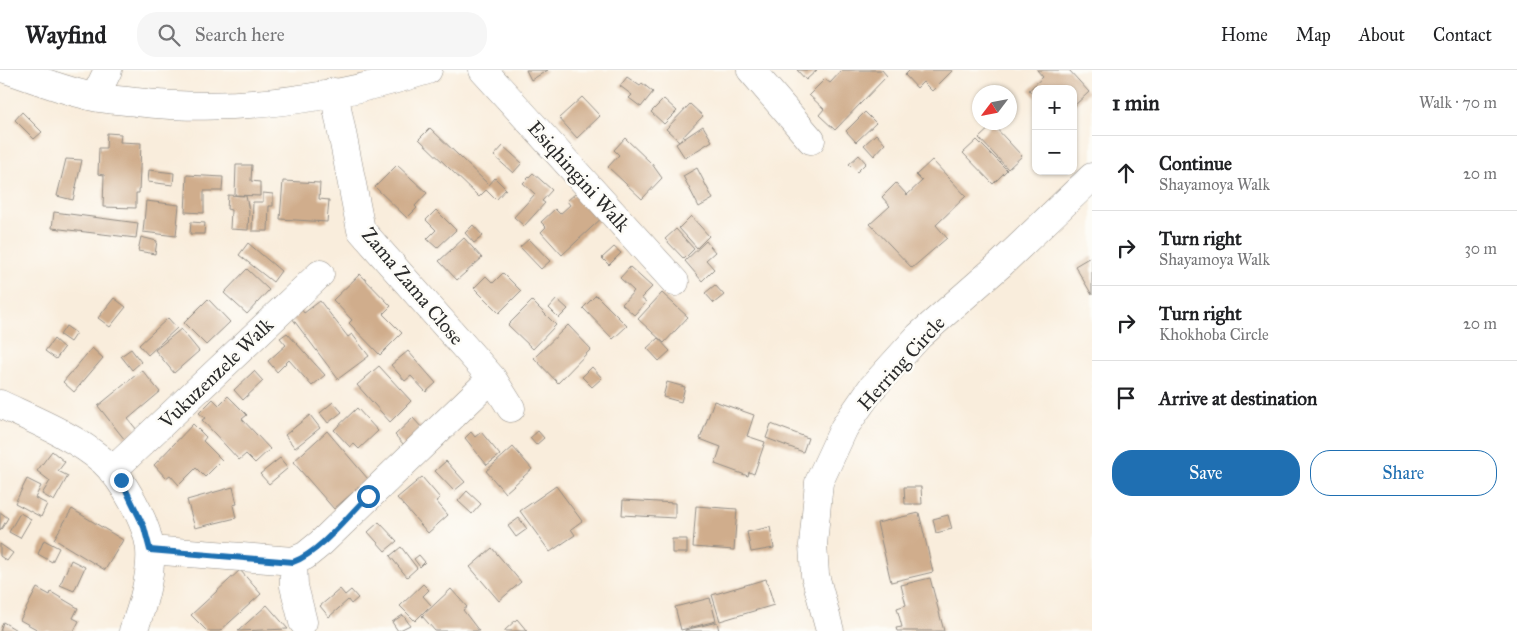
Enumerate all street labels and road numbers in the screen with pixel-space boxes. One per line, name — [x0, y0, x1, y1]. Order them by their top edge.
street label: Esiqhingini Walk — [522, 116, 635, 237]
street label: Zama Zama Close — [357, 222, 469, 350]
street label: Herring Circle — [852, 311, 950, 416]
street label: Vukuzenzele Walk — [153, 312, 278, 434]

